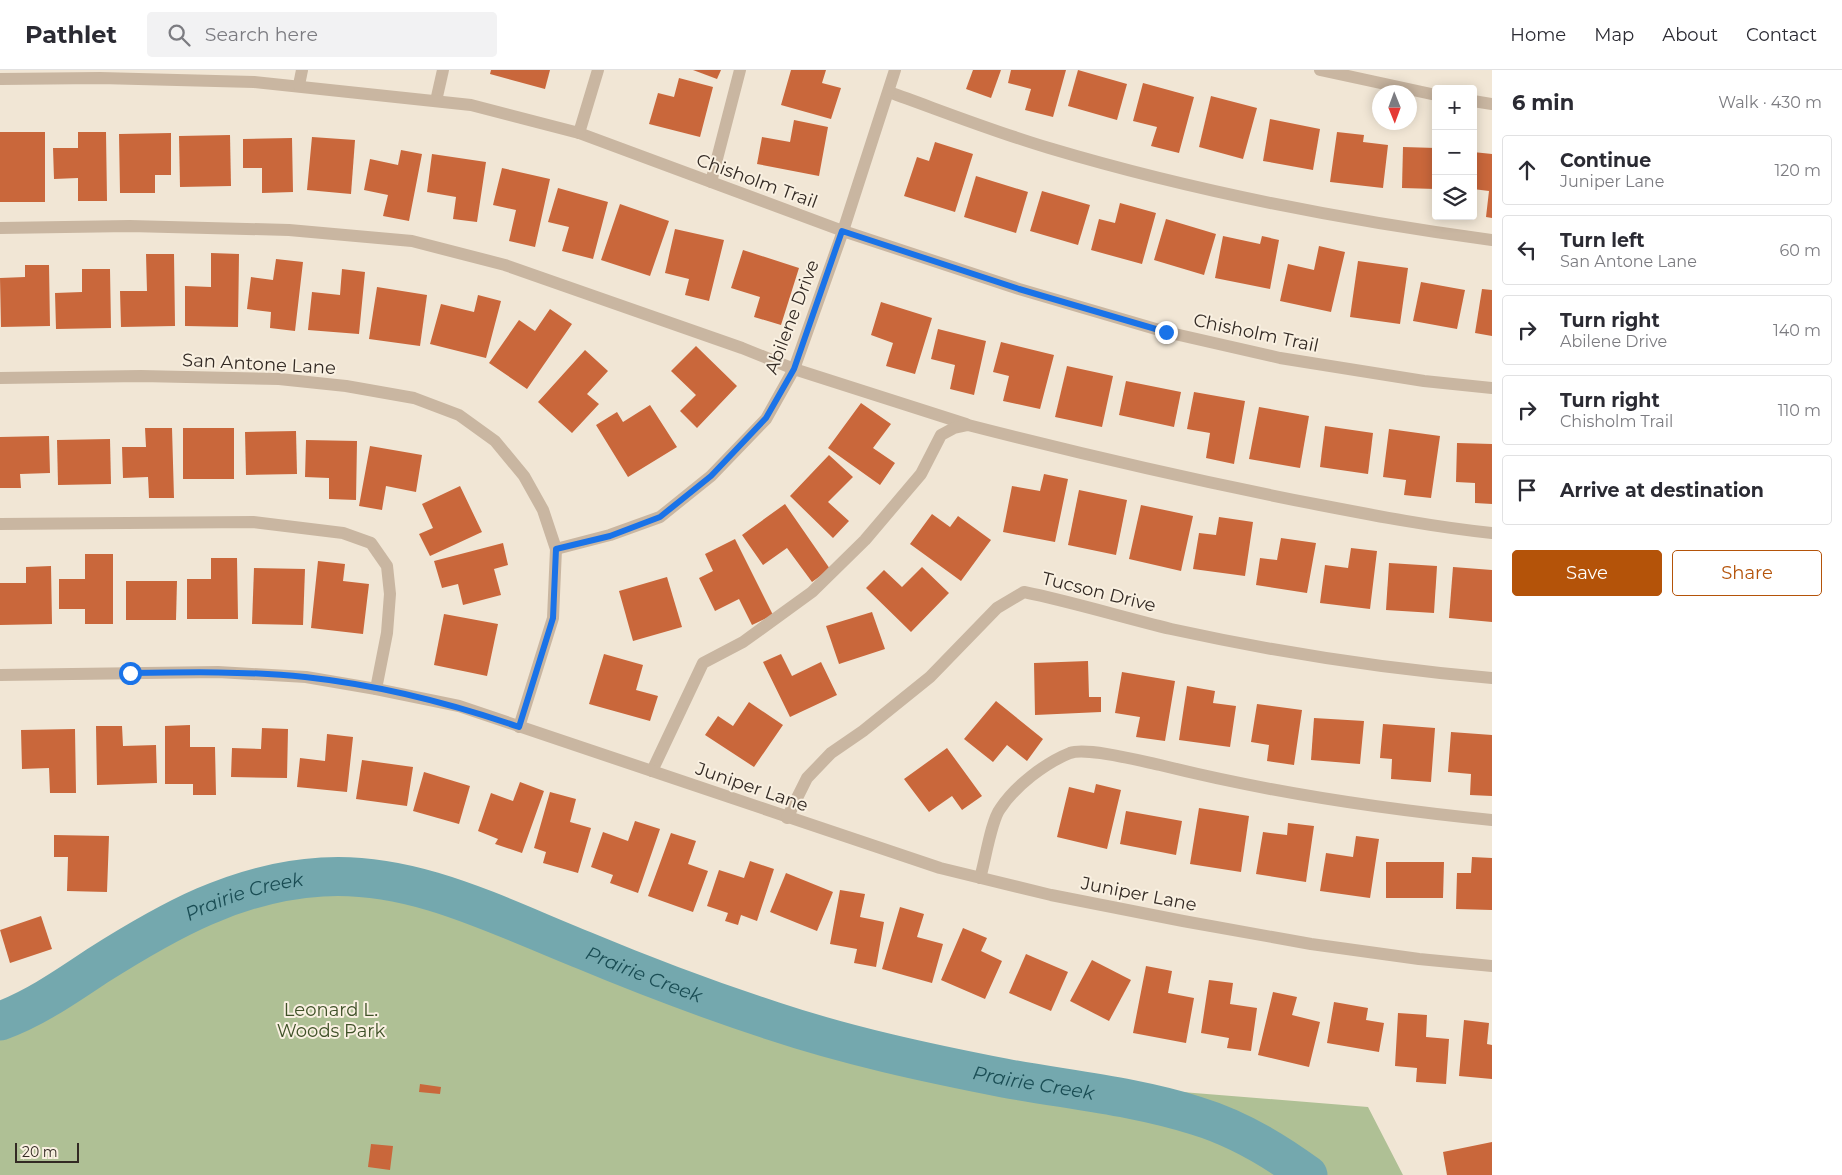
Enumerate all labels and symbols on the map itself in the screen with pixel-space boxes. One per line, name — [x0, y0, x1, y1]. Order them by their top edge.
north arrow — [1372, 85, 1417, 130]
street label: Chisholm Trail — [693, 149, 821, 213]
street label: Abilene Drive — [760, 257, 824, 377]
street label: Chisholm Trail — [1191, 309, 1321, 357]
route end — [1155, 321, 1178, 344]
street label: San Antone Lane — [182, 349, 337, 379]
street label: Tucson Drive — [1040, 567, 1158, 617]
route start — [119, 662, 142, 685]
street label: Juniper Lane — [692, 757, 811, 817]
water label: Prairie Creek — [181, 867, 305, 925]
street label: Juniper Lane — [1078, 872, 1199, 916]
water label: Prairie Creek — [583, 941, 706, 1007]
park label: Leonard L. Woods Park — [277, 999, 385, 1042]
water label: Prairie Creek — [971, 1061, 1097, 1104]
scale bar — [15, 1140, 79, 1163]

